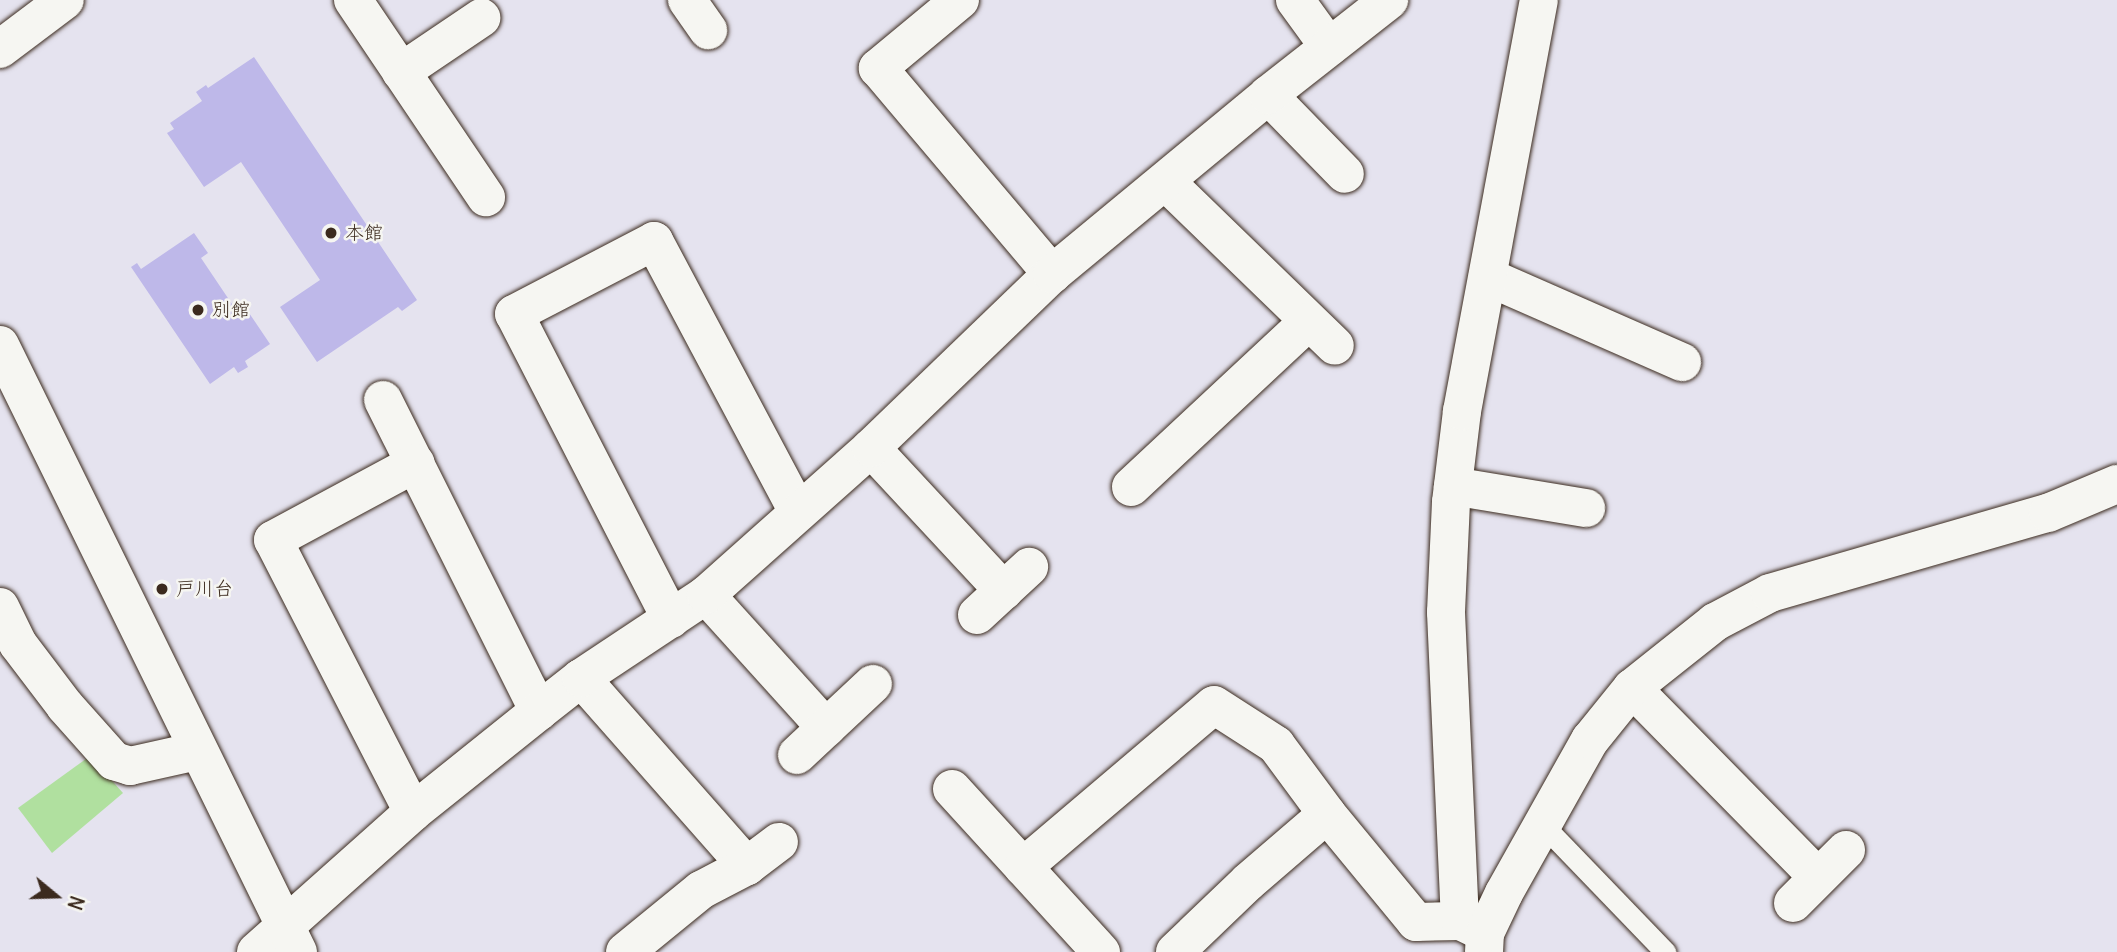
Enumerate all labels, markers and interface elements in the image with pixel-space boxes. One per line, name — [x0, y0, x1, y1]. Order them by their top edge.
place label: 本館 — [345, 222, 383, 244]
marker: 本館 — [323, 225, 339, 241]
place label: 別館 — [212, 299, 250, 321]
marker: 別館 — [190, 302, 206, 318]
place label: 戸川台 — [176, 578, 233, 600]
marker: 戸川台 — [154, 581, 170, 597]
north arrow — [21, 861, 91, 931]
text: N — [62, 893, 89, 913]

